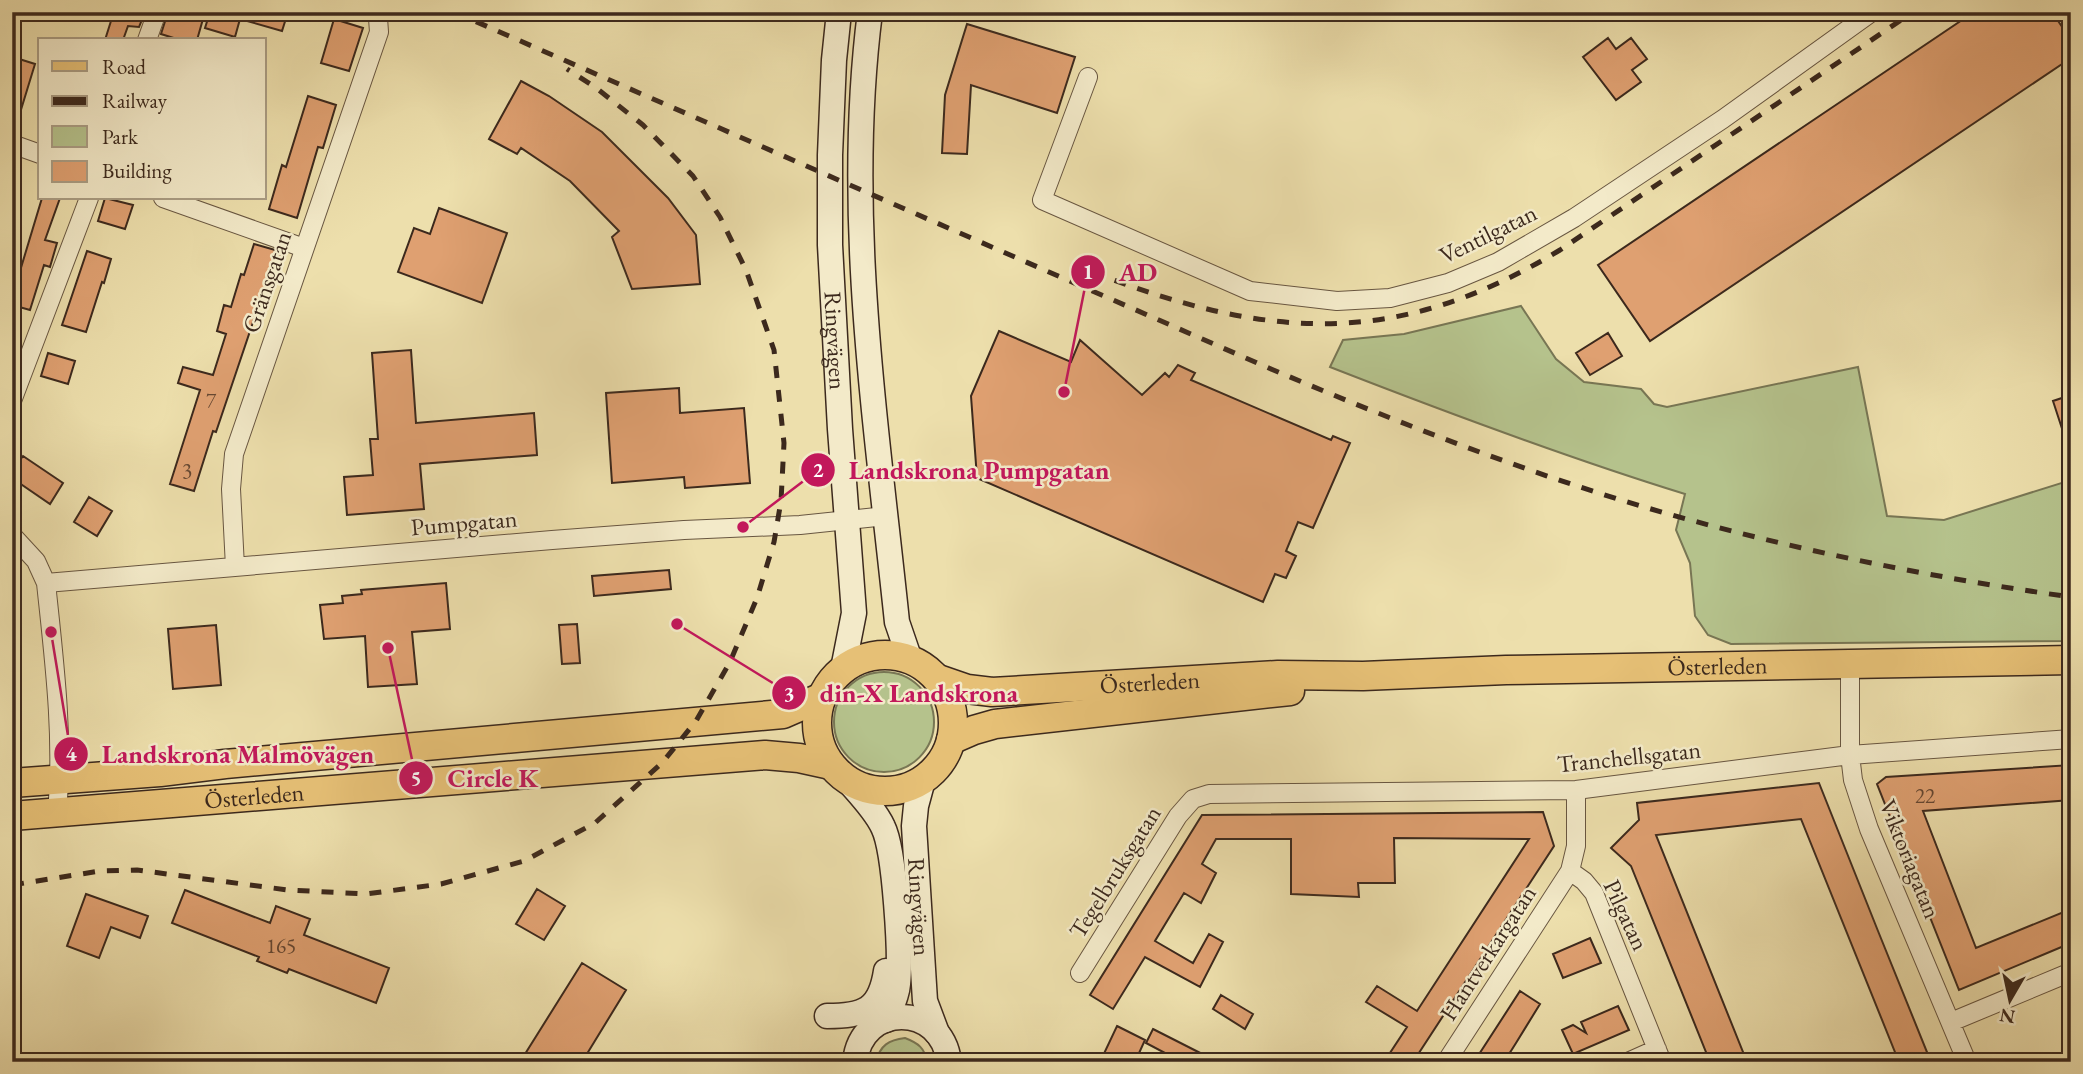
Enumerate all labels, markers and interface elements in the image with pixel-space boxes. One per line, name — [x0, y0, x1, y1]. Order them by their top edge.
legend — [38, 38, 266, 200]
text: Road — [102, 53, 146, 80]
text: Railway — [102, 87, 168, 114]
text: Park — [102, 123, 139, 150]
text: Building — [102, 157, 172, 184]
street label: Ventilgatan — [1434, 197, 1542, 270]
street label: Gränsgatan — [235, 227, 298, 337]
callout: AD — [1070, 248, 1171, 295]
text: AD — [1118, 255, 1157, 289]
text: 1 — [1082, 258, 1094, 285]
street label: Ringvägen — [818, 291, 854, 391]
house number: 7 — [206, 387, 217, 414]
callout: Landskrona Pumpgatan — [800, 446, 1124, 493]
text: Landskrona Pumpgatan — [849, 453, 1110, 487]
text: 2 — [812, 456, 824, 483]
house number: 3 — [182, 457, 192, 484]
street label: Pumpgatan — [409, 502, 519, 543]
street label: Österleden — [1667, 649, 1768, 682]
street label: Österleden — [1099, 664, 1201, 701]
callout: din-X Landskrona — [771, 670, 1033, 717]
text: din-X Landskrona — [820, 676, 1019, 710]
text: 3 — [783, 680, 795, 707]
callout: Landskrona Malmövägen — [53, 730, 389, 777]
street label: Tranchellsgatan — [1555, 734, 1703, 779]
text: Landskrona Malmövägen — [102, 737, 375, 771]
text: 4 — [65, 740, 77, 767]
callout: Circle K — [399, 754, 553, 801]
text: Circle K — [448, 761, 540, 795]
text: 5 — [410, 764, 422, 791]
street label: Österleden — [203, 776, 306, 815]
house number: 22 — [1915, 782, 1935, 809]
street label: Viktoriagatan — [1873, 795, 1948, 923]
street label: Tegelbruksgatan — [1062, 800, 1168, 944]
street label: Ringvägen — [901, 857, 938, 957]
street label: Pilgatan — [1597, 874, 1656, 955]
street label: Hantverkargatan — [1432, 879, 1543, 1026]
house number: 165 — [266, 932, 296, 959]
north arrow — [1974, 965, 2044, 1036]
text: N — [1997, 1003, 2017, 1030]

